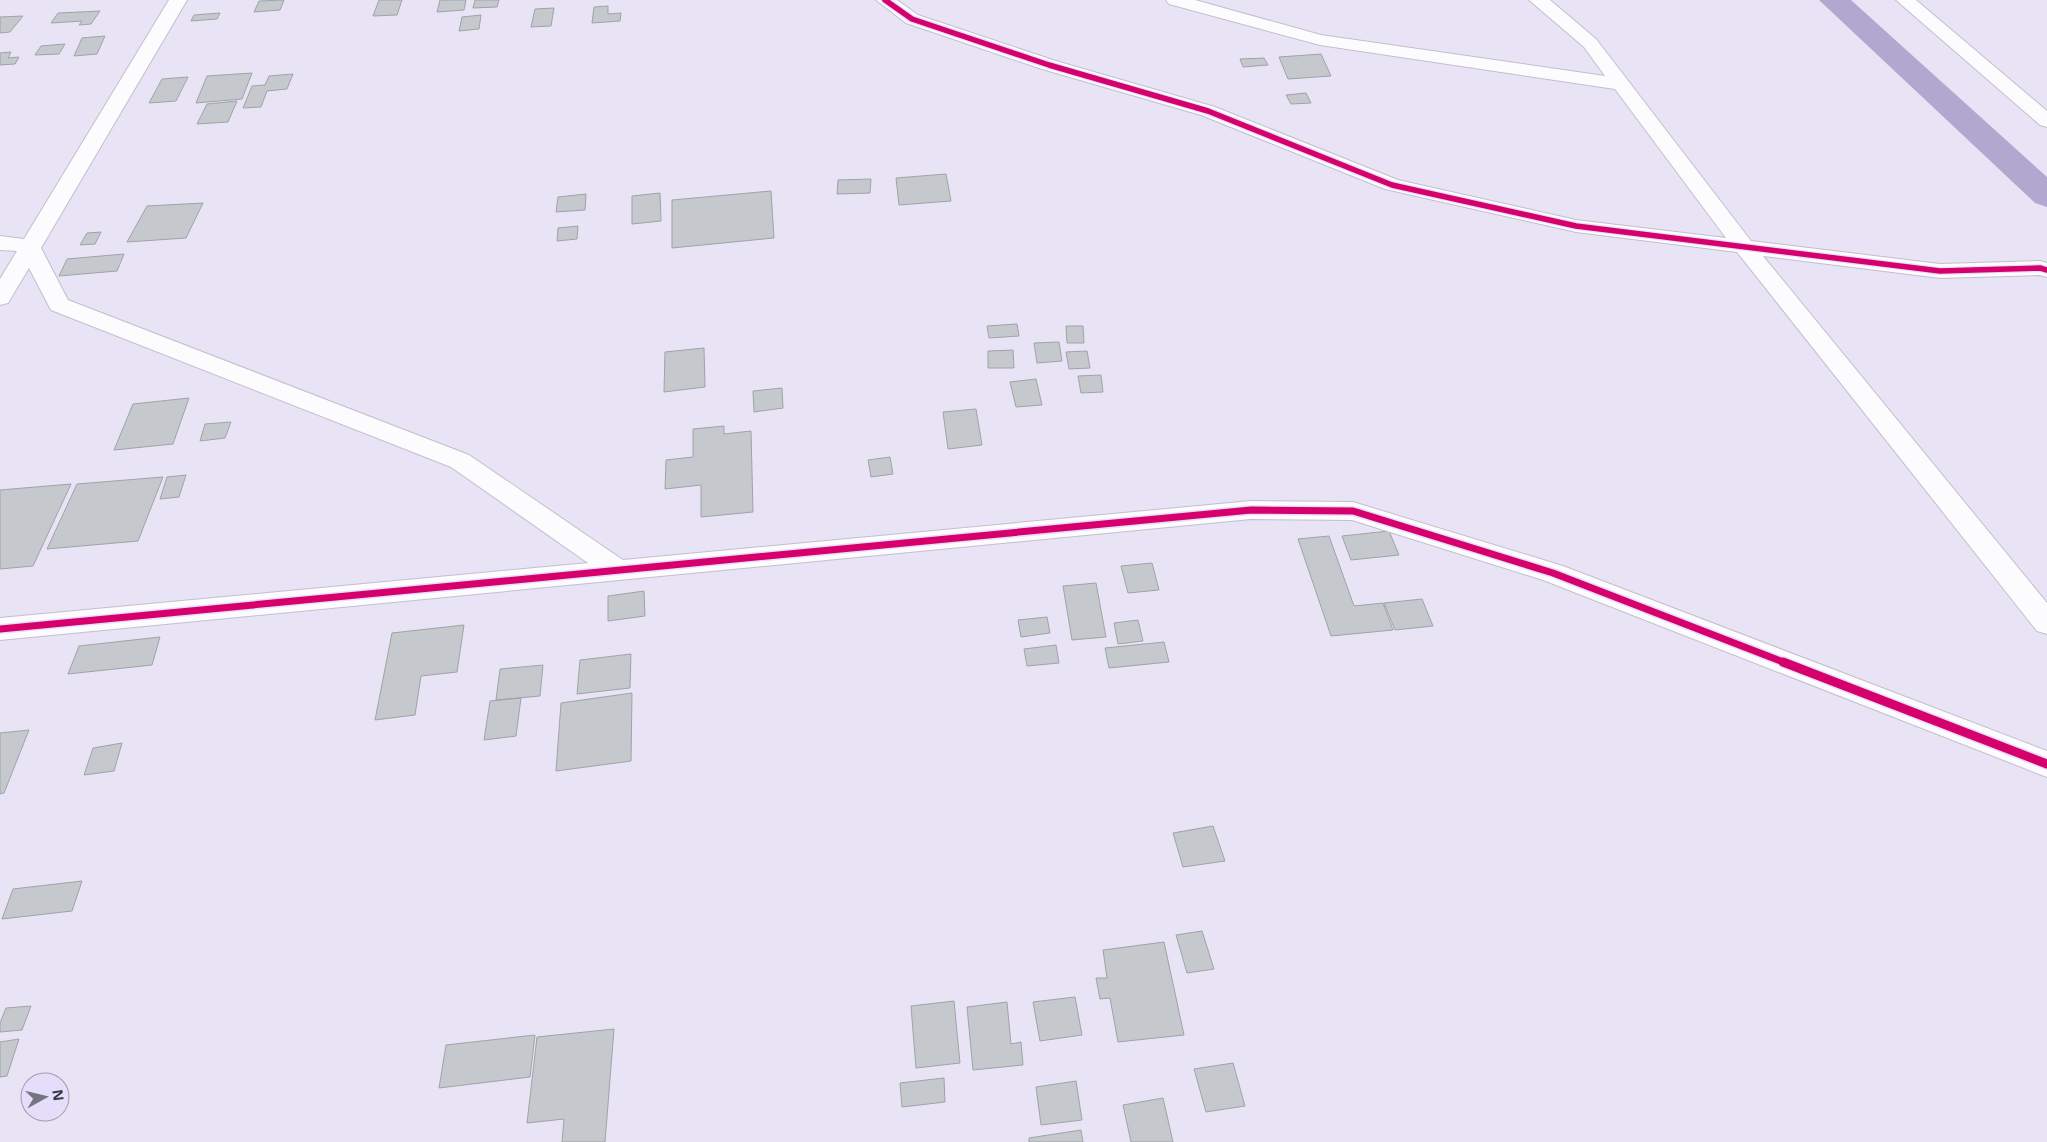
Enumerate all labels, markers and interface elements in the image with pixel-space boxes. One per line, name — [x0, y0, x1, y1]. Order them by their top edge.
north arrow — [20, 1072, 70, 1122]
text: N — [48, 1088, 69, 1102]

